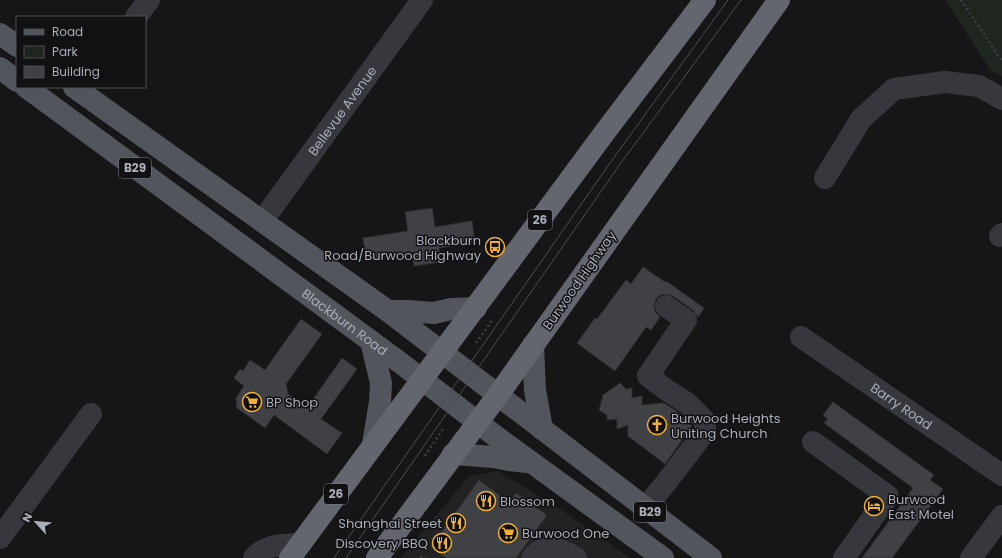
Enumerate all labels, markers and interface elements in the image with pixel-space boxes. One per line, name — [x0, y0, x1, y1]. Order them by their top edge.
legend — [16, 16, 146, 88]
text: Road — [52, 23, 83, 40]
text: Park — [52, 43, 79, 60]
street label: Bellevue Avenue — [304, 62, 381, 160]
text: Building — [52, 63, 100, 80]
road number: B29 — [119, 158, 151, 178]
road number: 26 — [528, 210, 552, 230]
street label: Burwood Highway — [538, 226, 621, 334]
place label: Blackburn Road/Burwood Highway — [324, 231, 482, 265]
bus stop icon: Blackburn Road/Burwood Highway — [484, 236, 506, 258]
street label: Blackburn Road — [298, 284, 391, 360]
street label: Barry Road — [867, 379, 936, 434]
supermarket icon: BP Shop — [241, 391, 263, 413]
place label: BP Shop — [266, 393, 318, 412]
place label: Burwood Heights Uniting Church — [671, 409, 781, 443]
church icon: Burwood Heights Uniting Church — [646, 414, 668, 436]
road number: 26 — [324, 484, 348, 504]
restaurant icon: Blossom — [475, 490, 497, 512]
place label: Burwood East Motel — [888, 490, 954, 524]
place label: Blossom — [500, 492, 555, 511]
hotel icon: Burwood East Motel — [863, 495, 885, 517]
north arrow — [16, 502, 56, 542]
road number: B29 — [634, 502, 666, 522]
text: N — [18, 510, 36, 525]
restaurant icon: Shanghai Street — [445, 512, 467, 534]
place label: Shanghai Street — [338, 514, 442, 533]
supermarket icon: Burwood One — [497, 522, 519, 544]
place label: Burwood One — [522, 524, 609, 543]
restaurant icon: Discovery BBQ — [431, 532, 453, 554]
place label: Discovery BBQ — [335, 534, 428, 553]

